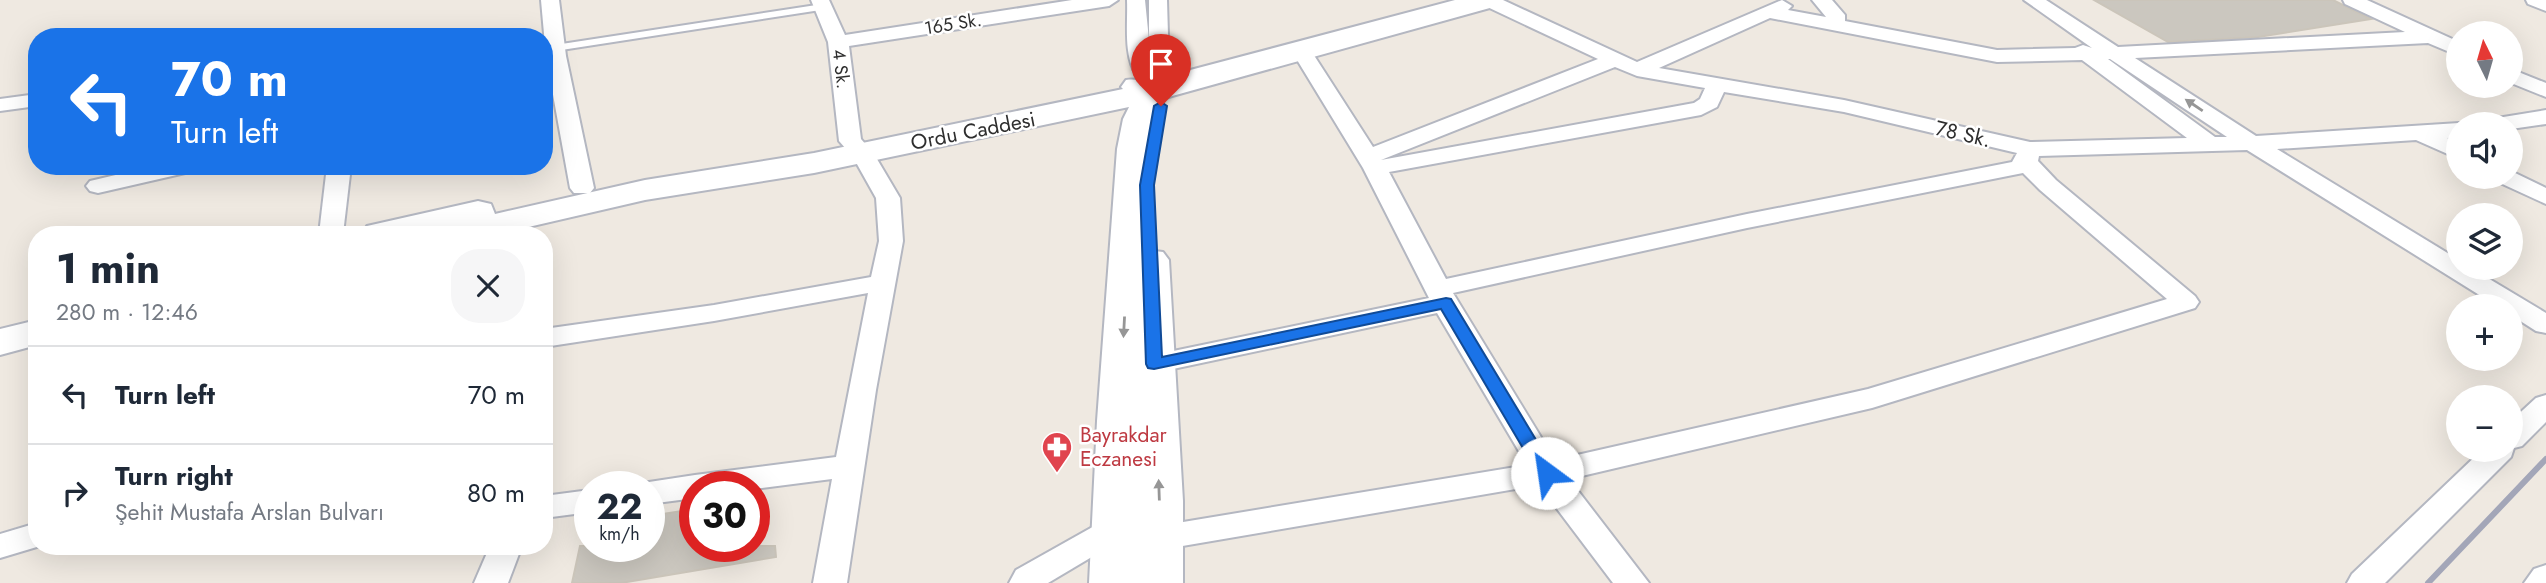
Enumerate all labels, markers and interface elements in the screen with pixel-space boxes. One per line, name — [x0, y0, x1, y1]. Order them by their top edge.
street label: 165 Sk. — [922, 7, 984, 41]
north arrow — [2446, 21, 2524, 98]
map controls — [2446, 21, 2523, 462]
pin — [1131, 34, 1191, 106]
text: 70 m — [171, 44, 288, 114]
icon: arrive — [1142, 45, 1180, 83]
street label: 4 Sk. — [826, 48, 856, 90]
icon: left — [56, 56, 147, 147]
one-way arrow — [2184, 99, 2204, 112]
street label: Ordu Caddesi — [908, 104, 1038, 158]
text: Turn left — [171, 109, 278, 155]
button: sound — [2446, 112, 2523, 189]
street label: 78 Sk. — [1932, 113, 1994, 155]
button: layers — [2446, 203, 2523, 280]
text: 1 min — [56, 238, 160, 299]
button: close — [451, 249, 525, 323]
button: + — [2446, 294, 2523, 371]
text: 280 m · 12:46 — [56, 295, 198, 329]
one-way arrow — [1119, 316, 1130, 338]
icon: left — [56, 376, 94, 414]
text: Turn left — [115, 376, 215, 414]
text: 70 m — [468, 376, 525, 414]
button: − — [2446, 385, 2523, 462]
place label: Bayrakdar Eczanesi — [1080, 420, 1168, 474]
pharmacy icon: Bayrakdar Eczanesi — [1040, 430, 1074, 474]
position arrow — [1510, 436, 1584, 510]
text: Turn right — [115, 457, 233, 495]
speed limit sign: 30 — [679, 471, 770, 562]
icon: right — [56, 474, 94, 512]
text: 80 m — [467, 474, 525, 512]
one-way arrow — [1154, 479, 1165, 501]
text: 22 — [597, 482, 642, 532]
text: Şehit Mustafa Arslan Bulvarı — [115, 495, 384, 529]
text: km/h — [599, 521, 640, 547]

